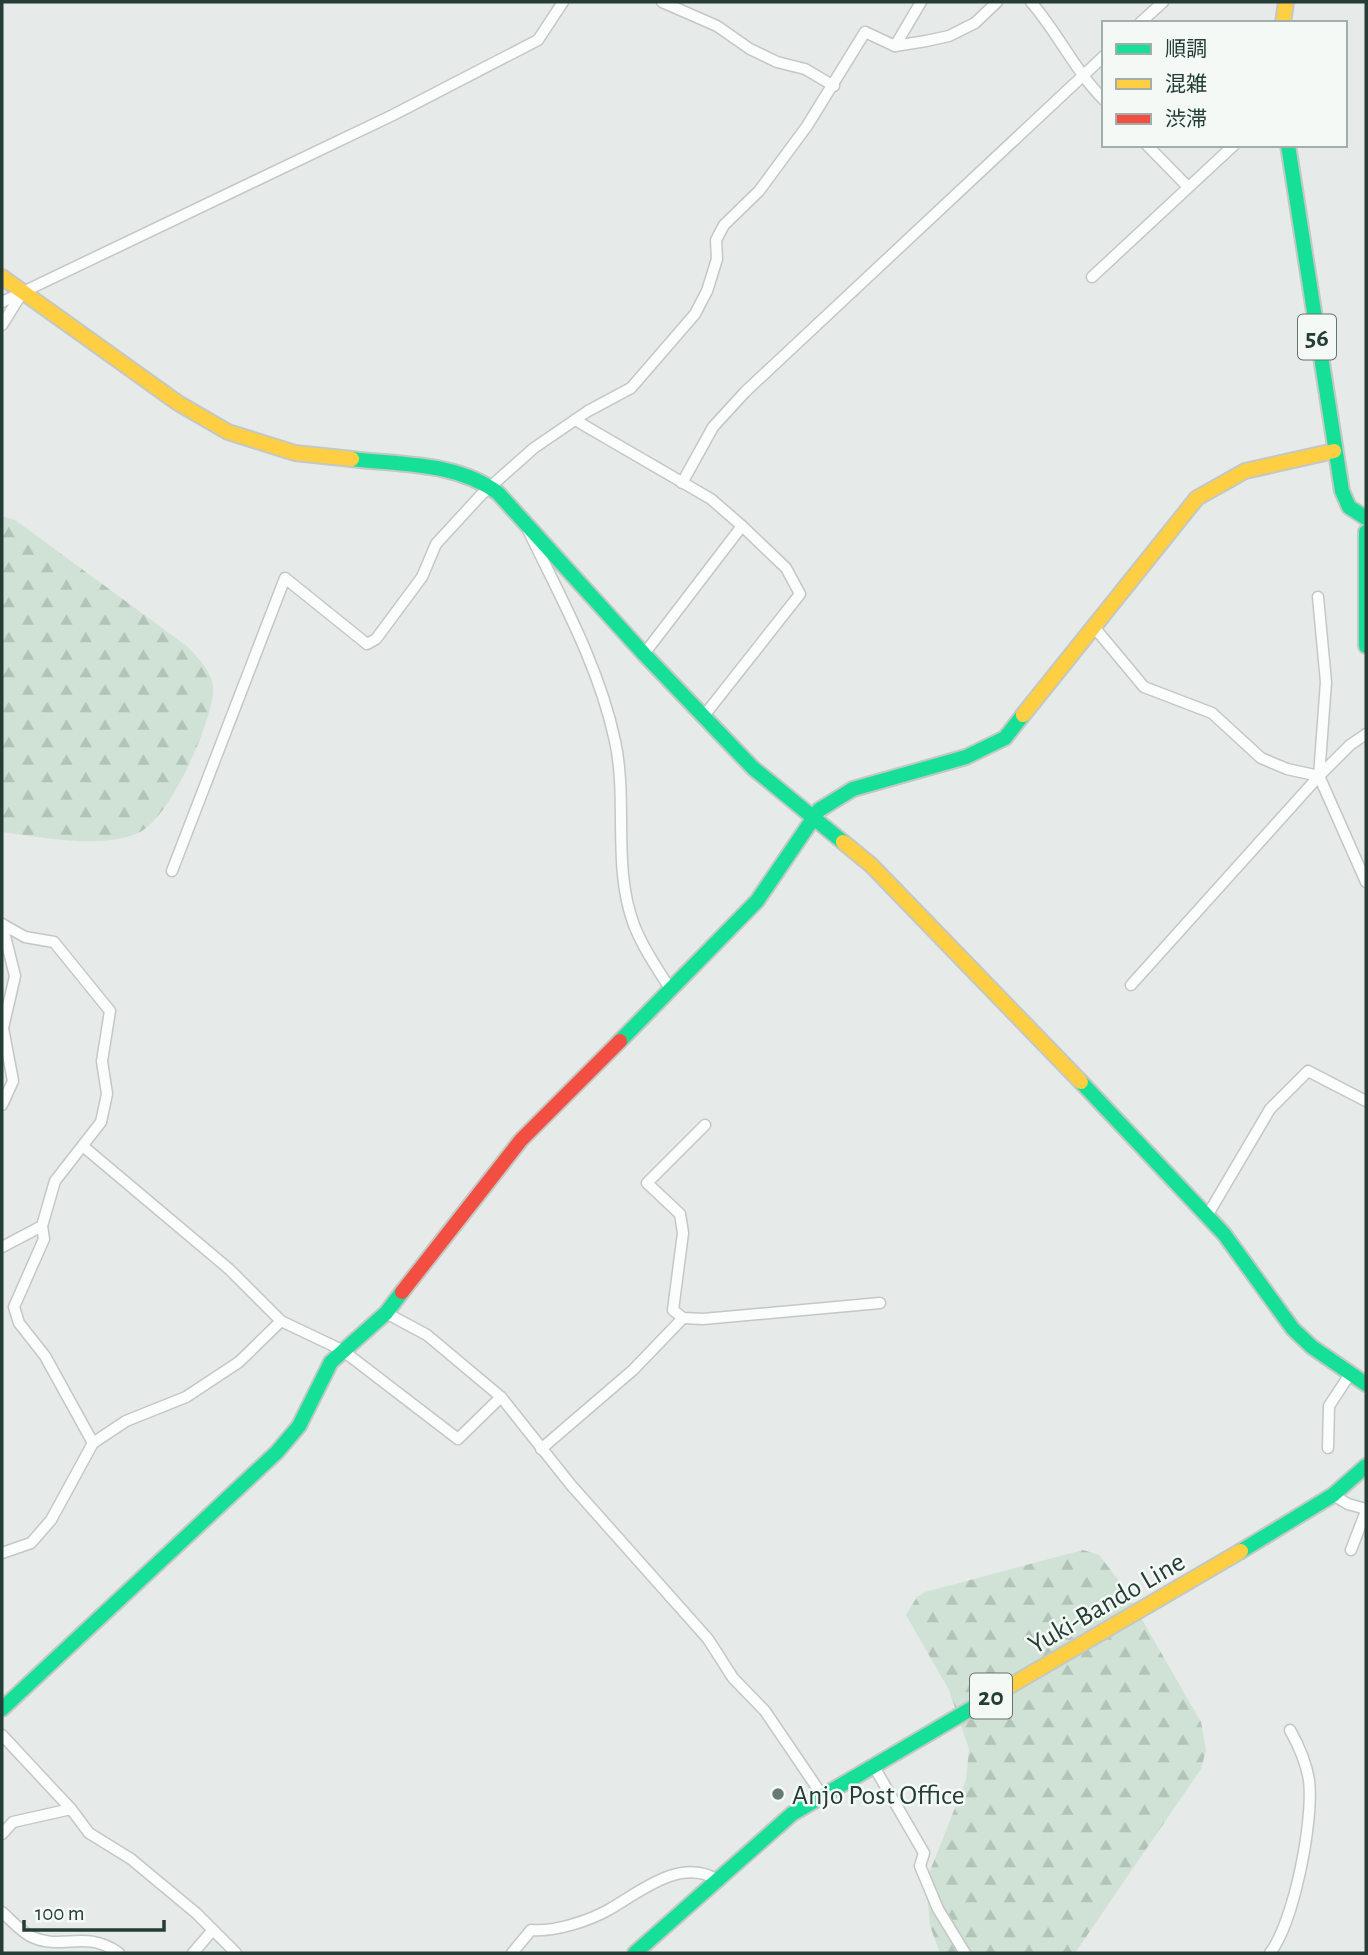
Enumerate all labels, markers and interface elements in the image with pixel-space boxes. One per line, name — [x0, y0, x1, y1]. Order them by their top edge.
legend — [1102, 21, 1347, 147]
text: 順調 — [1165, 38, 1207, 60]
text: 混雑 — [1165, 73, 1207, 95]
text: 渋滞 — [1165, 108, 1207, 130]
road number: 56 — [1298, 314, 1336, 360]
street label: Yuki-Bando Line — [1024, 1548, 1190, 1660]
road number: 20 — [970, 1674, 1012, 1718]
place label: Anjo Post Office — [792, 1782, 965, 1810]
marker: Anjo Post Office — [770, 1786, 786, 1802]
scale bar — [24, 1888, 164, 1932]
text: 100 m — [35, 1903, 85, 1924]

